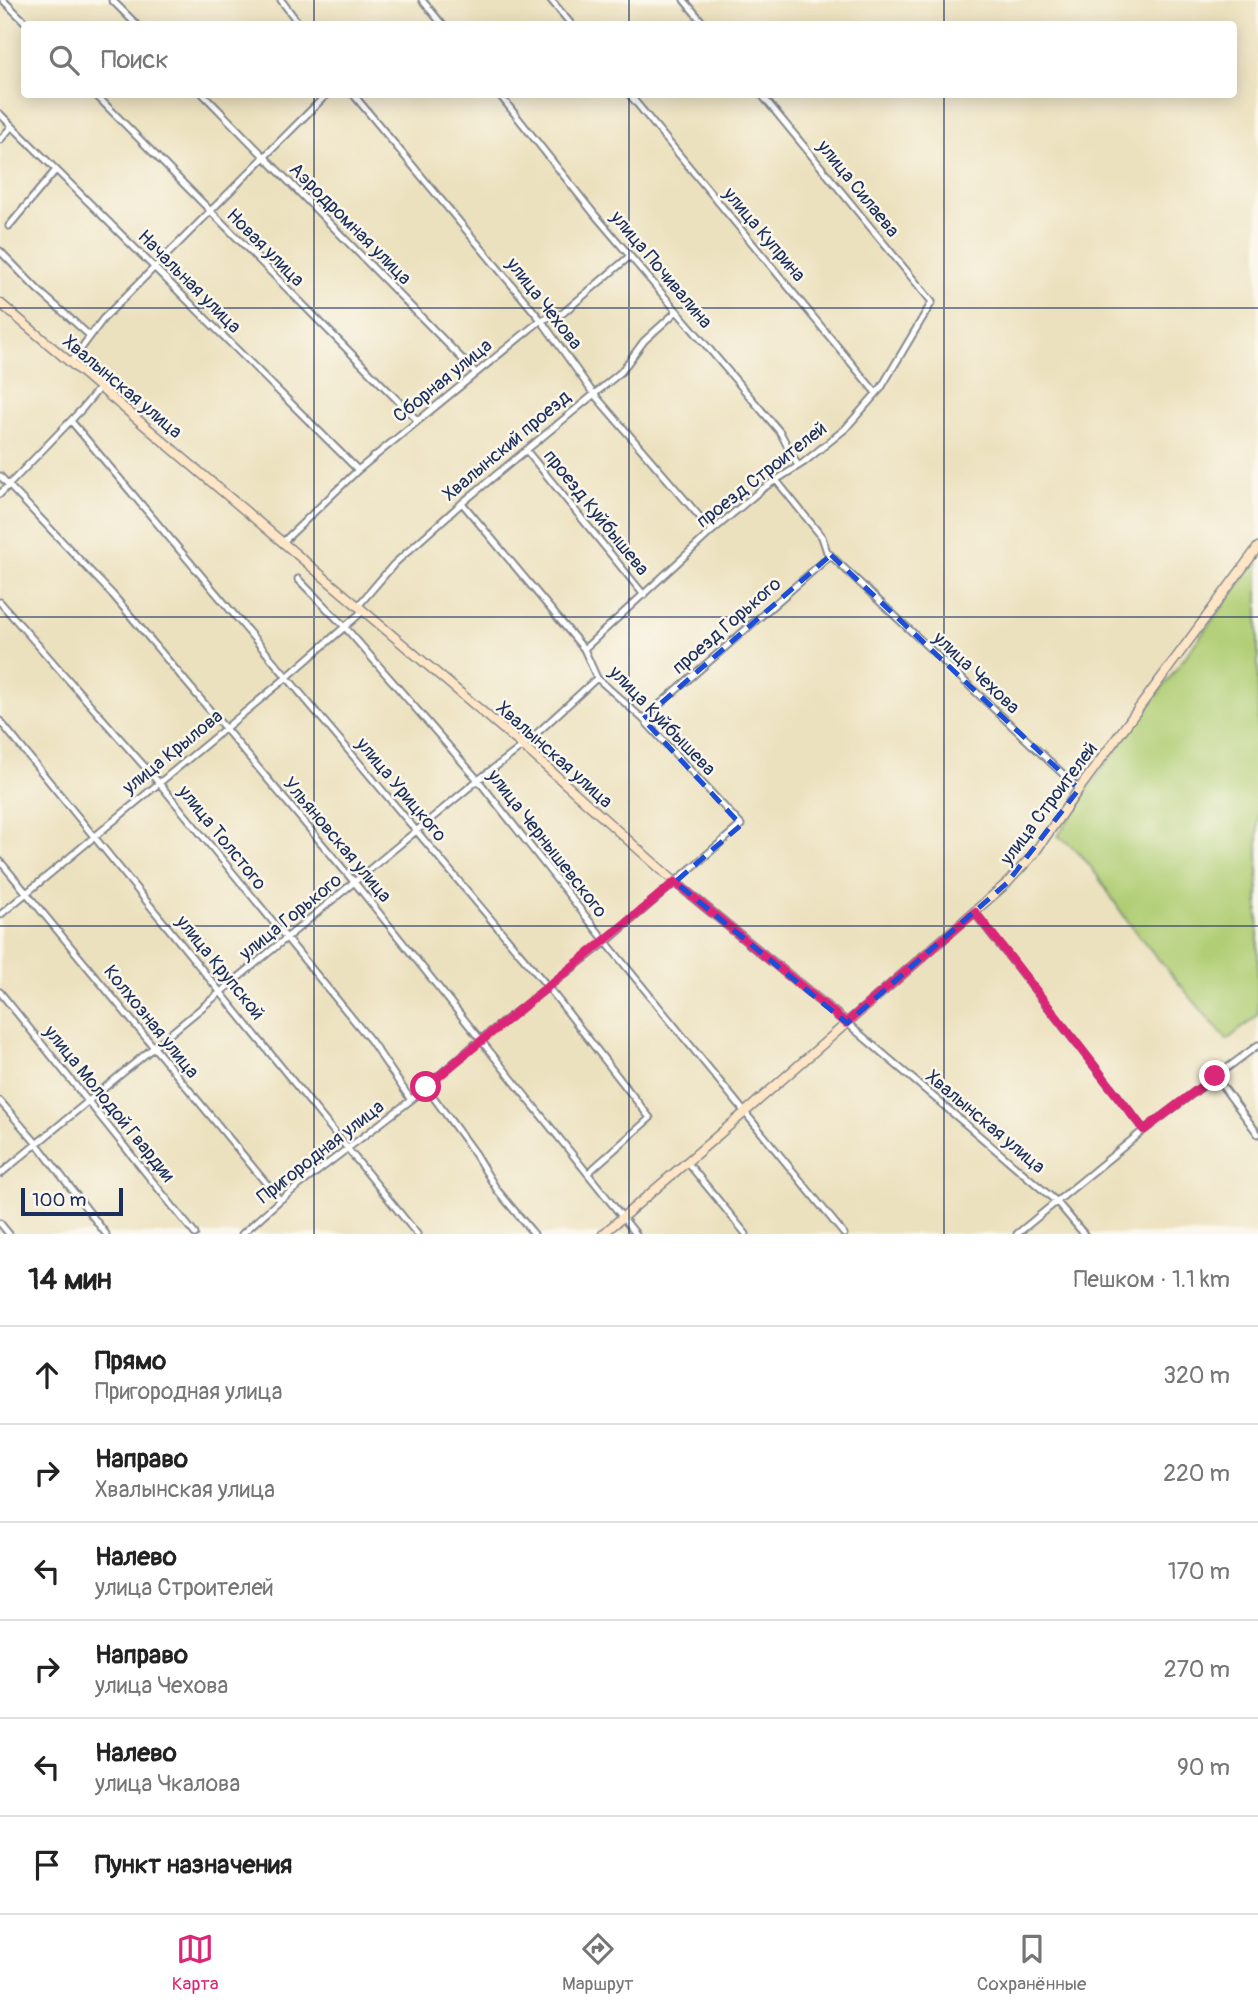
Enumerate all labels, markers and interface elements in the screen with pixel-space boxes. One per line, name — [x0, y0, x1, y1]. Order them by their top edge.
search box — [21, 21, 1237, 98]
icon: search — [45, 41, 83, 79]
text: Поиск — [101, 44, 169, 76]
street label: улица Силаева — [811, 134, 905, 242]
street label: Аэродромная улица — [284, 157, 417, 290]
street label: улица Куприна — [717, 182, 811, 287]
street label: Новая улица — [221, 204, 310, 292]
street label: улица Почивалина — [604, 205, 717, 333]
street label: Начальная улица — [132, 225, 246, 339]
street label: улица Чехова — [500, 252, 588, 355]
street label: Хвалынская улица — [58, 330, 187, 444]
street label: Сборная улица — [388, 333, 497, 428]
street label: Хвалынский проезд — [438, 385, 576, 506]
street label: проезд Строителей — [692, 416, 832, 533]
street label: проезд Куйбышева — [538, 445, 654, 581]
street label: проезд Горького — [667, 572, 786, 680]
street label: улица Чехова — [927, 626, 1025, 719]
street label: улица Куйбышева — [603, 660, 721, 781]
street label: Хвалынская улица — [491, 696, 618, 814]
street label: улица Крылова — [117, 704, 228, 800]
street label: улица Урицкого — [350, 732, 452, 847]
street label: улица Строителей — [994, 737, 1103, 871]
street label: улица Чернышевского — [481, 764, 613, 922]
street label: Ульяновская улица — [278, 772, 397, 908]
street label: улица Толстого — [172, 780, 272, 895]
street label: улица Горького — [234, 868, 347, 966]
street label: улица Крупской — [170, 910, 270, 1025]
street label: Колхозная улица — [98, 960, 204, 1083]
street label: улица Молодой Гвардии — [38, 1020, 180, 1187]
route end — [1199, 1060, 1230, 1091]
street label: Хвалынская улица — [921, 1065, 1050, 1179]
route start — [410, 1071, 441, 1102]
street label: Пригородная улица — [252, 1095, 389, 1209]
scale bar — [21, 1185, 122, 1217]
text: 100 m — [32, 1188, 86, 1212]
text: 14 мин — [28, 1261, 112, 1298]
text: Пешком · 1.1 km — [1074, 1265, 1230, 1294]
text: Прямо — [95, 1345, 166, 1377]
icon: ahead — [28, 1356, 66, 1394]
text: 320 m — [1163, 1361, 1230, 1390]
text: Пригородная улица — [95, 1377, 282, 1406]
text: Направо — [95, 1443, 188, 1475]
icon: right — [28, 1454, 66, 1492]
text: 220 m — [1163, 1459, 1230, 1488]
text: Хвалынская улица — [95, 1475, 275, 1504]
text: Налево — [95, 1541, 177, 1573]
icon: left — [28, 1552, 66, 1590]
text: 170 m — [1168, 1557, 1230, 1586]
text: улица Строителей — [95, 1573, 274, 1602]
text: Направо — [95, 1639, 188, 1671]
icon: right — [28, 1650, 66, 1688]
text: 270 m — [1164, 1655, 1230, 1684]
text: улица Чехова — [95, 1671, 228, 1700]
text: Налево — [95, 1737, 177, 1769]
icon: left — [28, 1748, 66, 1786]
text: 90 m — [1177, 1753, 1230, 1782]
text: улица Чкалова — [95, 1769, 240, 1798]
icon: arrive — [28, 1846, 66, 1884]
text: Пункт назначения — [95, 1849, 292, 1881]
tab: Карта — [172, 1930, 219, 1996]
tab: Маршрут — [562, 1930, 634, 1996]
tab: Сохранённые — [977, 1930, 1086, 1996]

